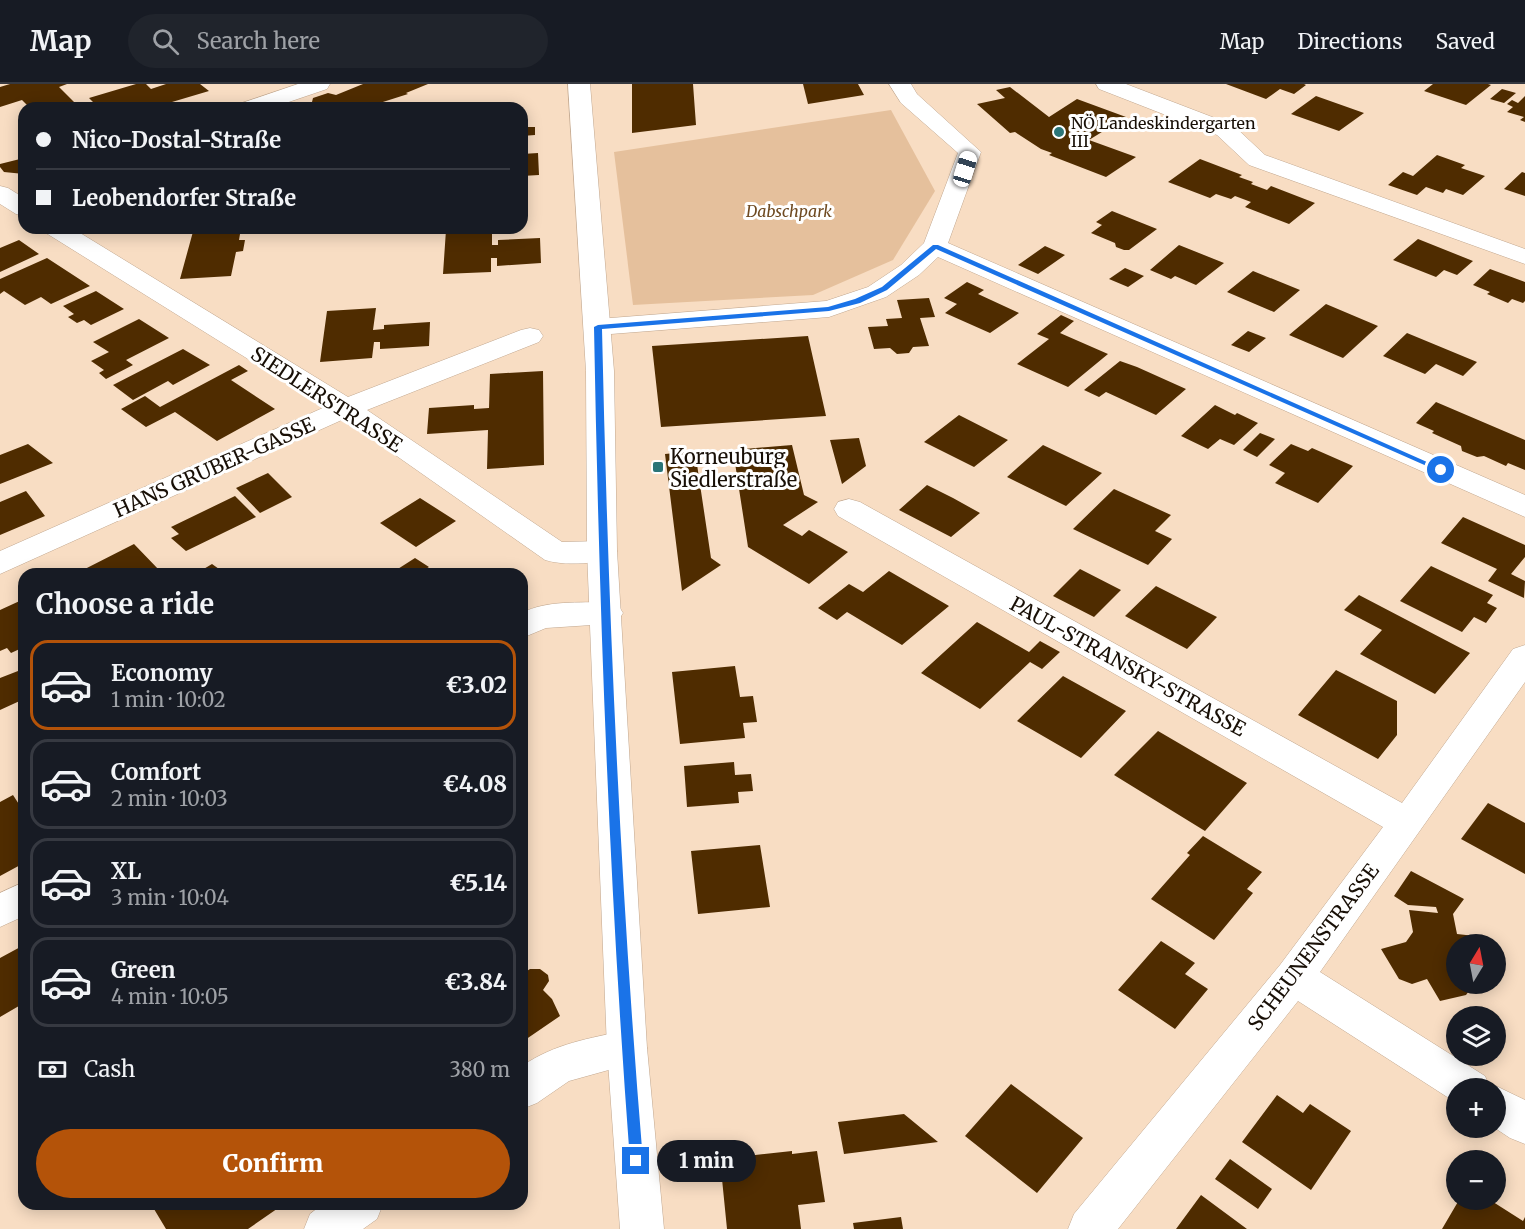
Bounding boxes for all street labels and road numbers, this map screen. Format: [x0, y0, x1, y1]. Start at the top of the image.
street label: SIEDLERSTRASSE [247, 341, 408, 457]
street label: HANS GRUBER-GASSE [110, 411, 319, 523]
street label: PAUL-STRANSKY-STRASSE [1006, 591, 1250, 741]
street label: SCHEUNENSTRASSE [1242, 858, 1384, 1035]

